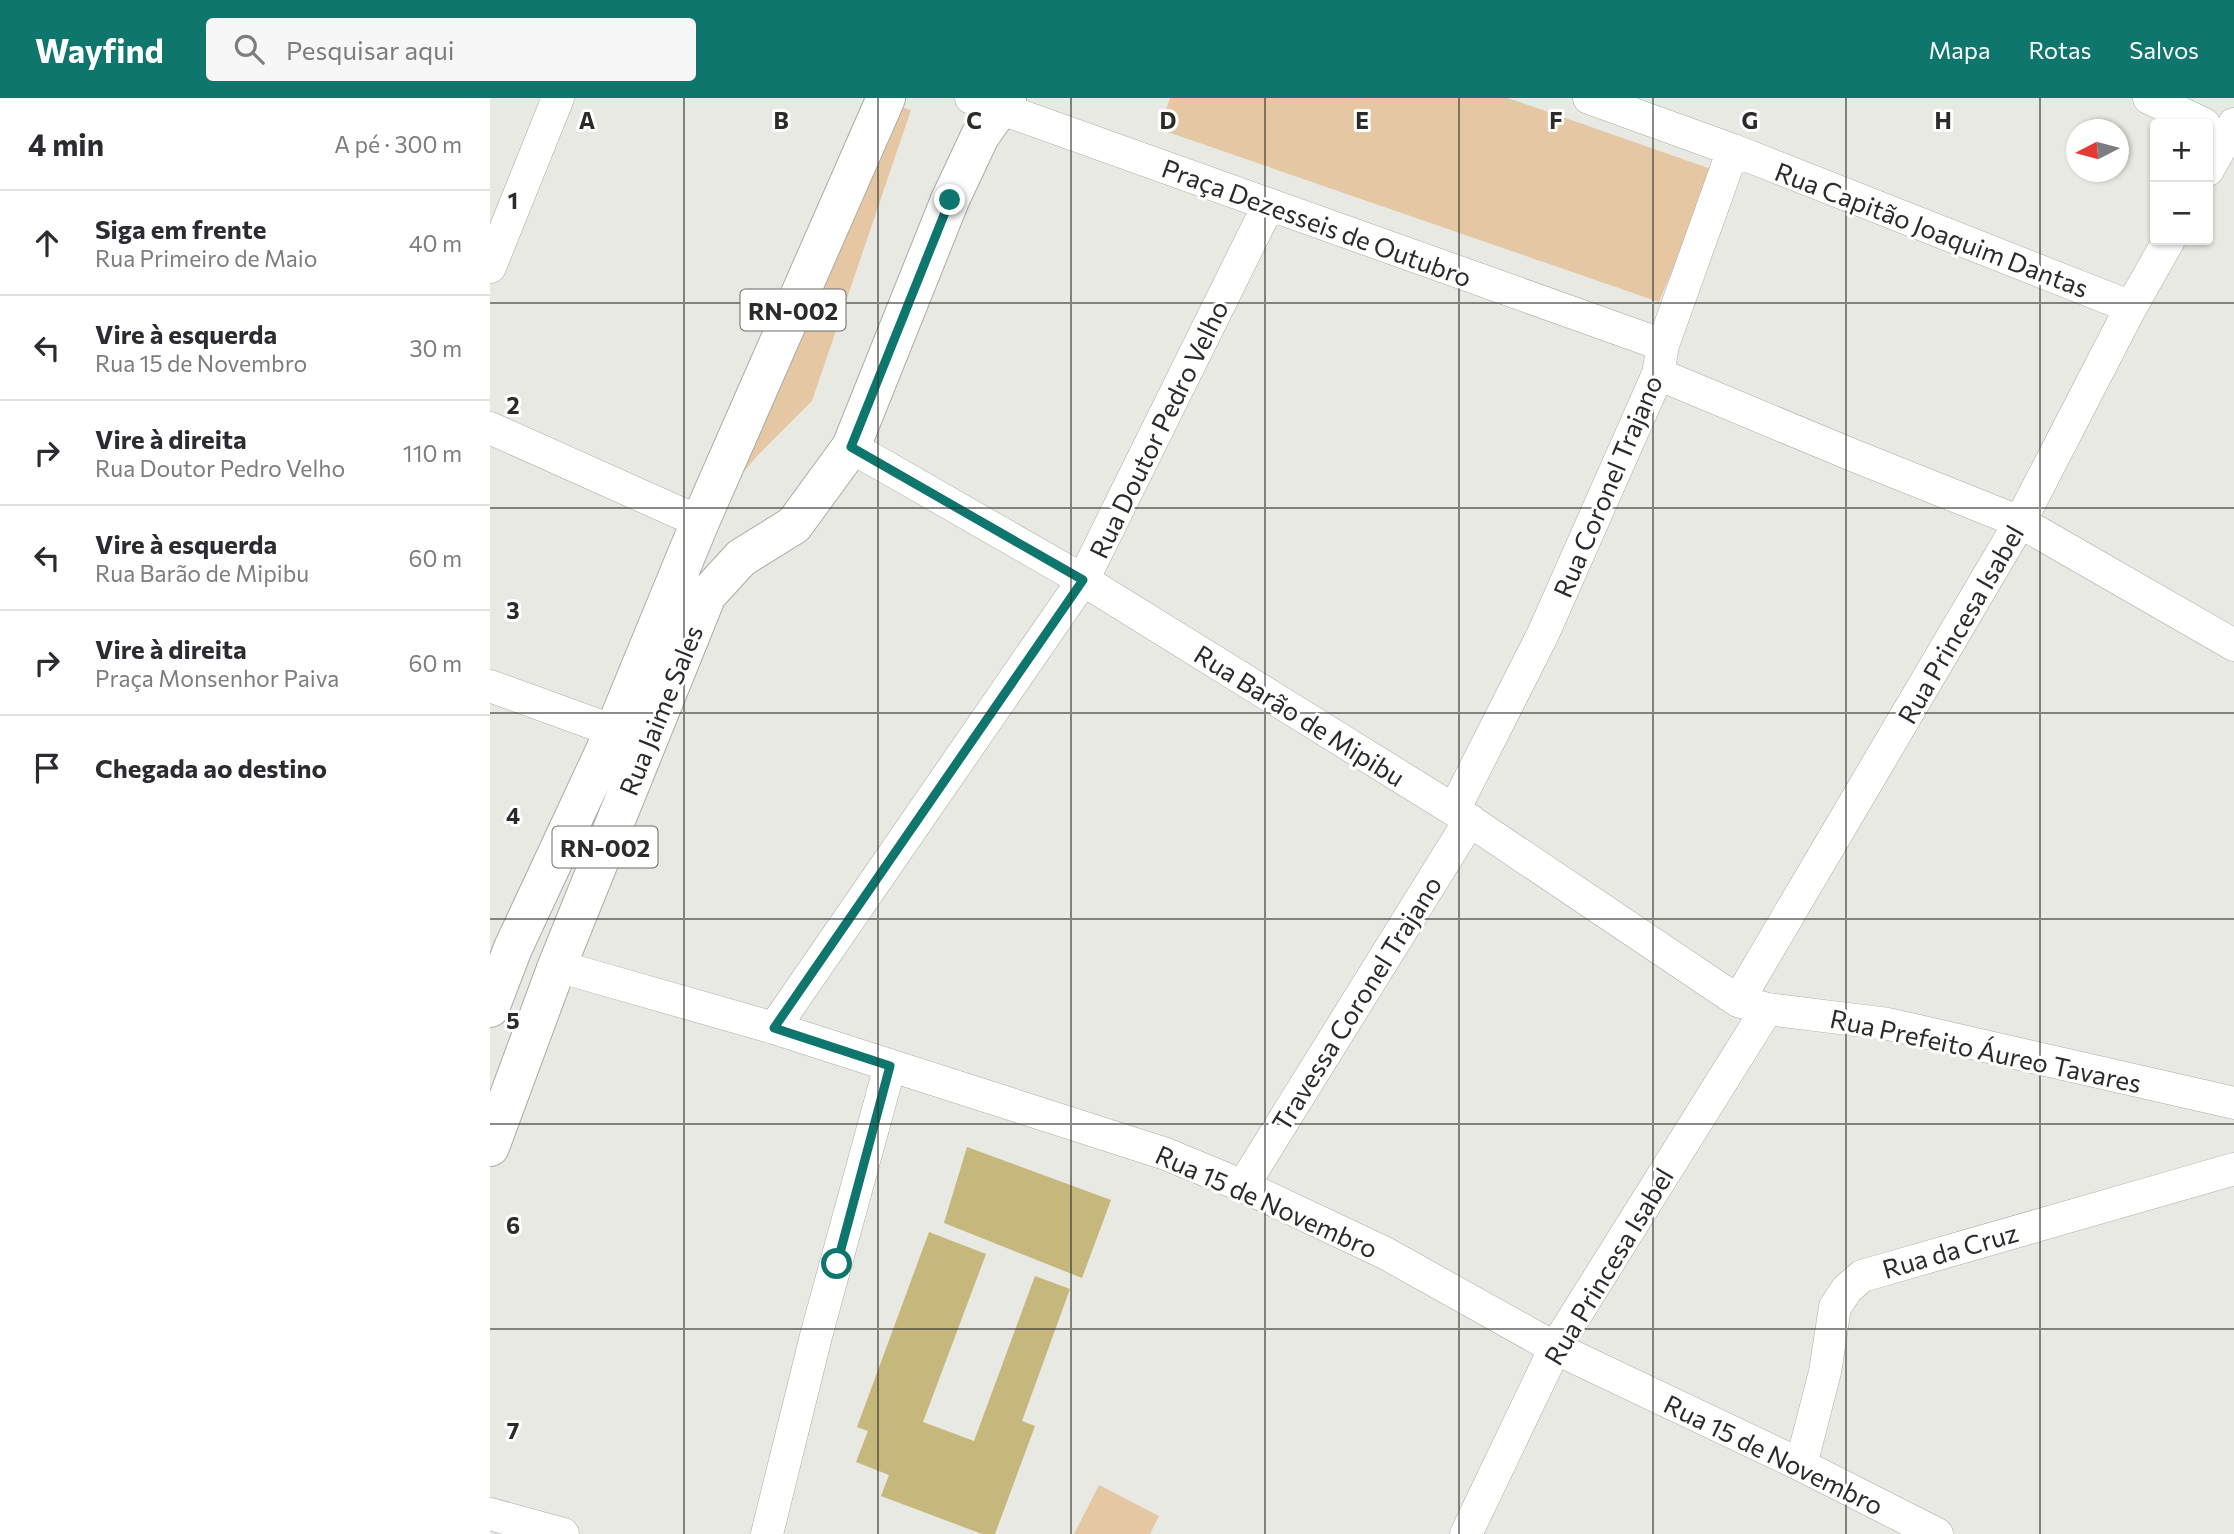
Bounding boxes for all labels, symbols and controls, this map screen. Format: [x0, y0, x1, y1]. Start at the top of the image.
search box [206, 18, 696, 81]
text: Wayfind [35, 29, 164, 70]
icon: search [230, 30, 268, 68]
text: Pesquisar aqui [286, 34, 454, 65]
text: Mapa [1929, 35, 1991, 64]
text: Rotas [2029, 35, 2091, 64]
text: Salvos [2129, 35, 2199, 64]
text: A [579, 106, 596, 134]
text: B [773, 106, 789, 134]
text: C [966, 106, 982, 134]
text: D [1160, 106, 1177, 134]
text: E [1355, 106, 1369, 134]
text: F [1549, 106, 1563, 134]
text: G [1742, 106, 1758, 134]
text: H [1934, 106, 1952, 134]
north arrow [2066, 119, 2129, 182]
map controls [2150, 119, 2213, 245]
button: + [2150, 119, 2213, 182]
text: 4 min [28, 125, 104, 162]
text: A pé · 300 m [334, 130, 462, 158]
street label: Praça Dezesseis de Outubro [1158, 151, 1476, 293]
street label: Rua Capitão Joaquim Dantas [1771, 155, 2093, 303]
button: − [2150, 182, 2213, 245]
route end [934, 184, 965, 215]
text: 1 [508, 186, 518, 214]
text: Siga em frente [95, 213, 266, 244]
icon: ahead [28, 224, 66, 262]
text: 40 m [409, 229, 462, 257]
text: Rua Primeiro de Maio [95, 244, 317, 272]
road number: RN-002 [740, 290, 846, 330]
street label: Rua Doutor Pedro Velho [1082, 295, 1234, 563]
text: Vire à esquerda [95, 318, 277, 349]
icon: left [28, 329, 66, 367]
text: 30 m [409, 334, 462, 362]
text: Rua 15 de Novembro [95, 349, 307, 377]
street label: Rua Coronel Trajano [1546, 370, 1668, 602]
text: 2 [506, 391, 520, 419]
text: Vire à direita [95, 423, 247, 454]
icon: right [28, 434, 66, 472]
text: 110 m [403, 439, 462, 467]
text: Rua Doutor Pedro Velho [95, 454, 345, 482]
street label: Rua Princesa Isabel [1891, 519, 2029, 729]
text: Vire à esquerda [95, 528, 277, 559]
icon: left [28, 539, 66, 577]
text: 60 m [409, 544, 462, 572]
text: Rua Barão de Mipibu [95, 559, 309, 587]
text: 3 [506, 596, 520, 624]
street label: Rua Jaime Sales [612, 620, 708, 800]
text: Vire à direita [95, 633, 247, 664]
street label: Rua Barão de Mipibu [1189, 638, 1411, 792]
icon: right [28, 644, 66, 682]
text: 60 m [409, 649, 462, 677]
text: Praça Monsenhor Paiva [95, 664, 339, 692]
icon: arrive [28, 749, 66, 787]
text: Chegada ao destino [95, 752, 327, 783]
text: 4 [506, 801, 520, 829]
road number: RN-002 [552, 826, 658, 868]
street label: Travessa Coronel Trajano [1265, 870, 1447, 1136]
street label: Rua Prefeito Áureo Tavares [1828, 1002, 2144, 1098]
text: 5 [506, 1006, 520, 1034]
street label: Rua 15 de Novembro [1151, 1138, 1383, 1264]
street label: Rua Princesa Isabel [1537, 1162, 1679, 1370]
text: 6 [506, 1211, 520, 1239]
street label: Rua da Cruz [1879, 1216, 2021, 1284]
route start [821, 1248, 852, 1279]
street label: Rua 15 de Novembro [1659, 1387, 1889, 1521]
text: 7 [507, 1416, 519, 1444]

